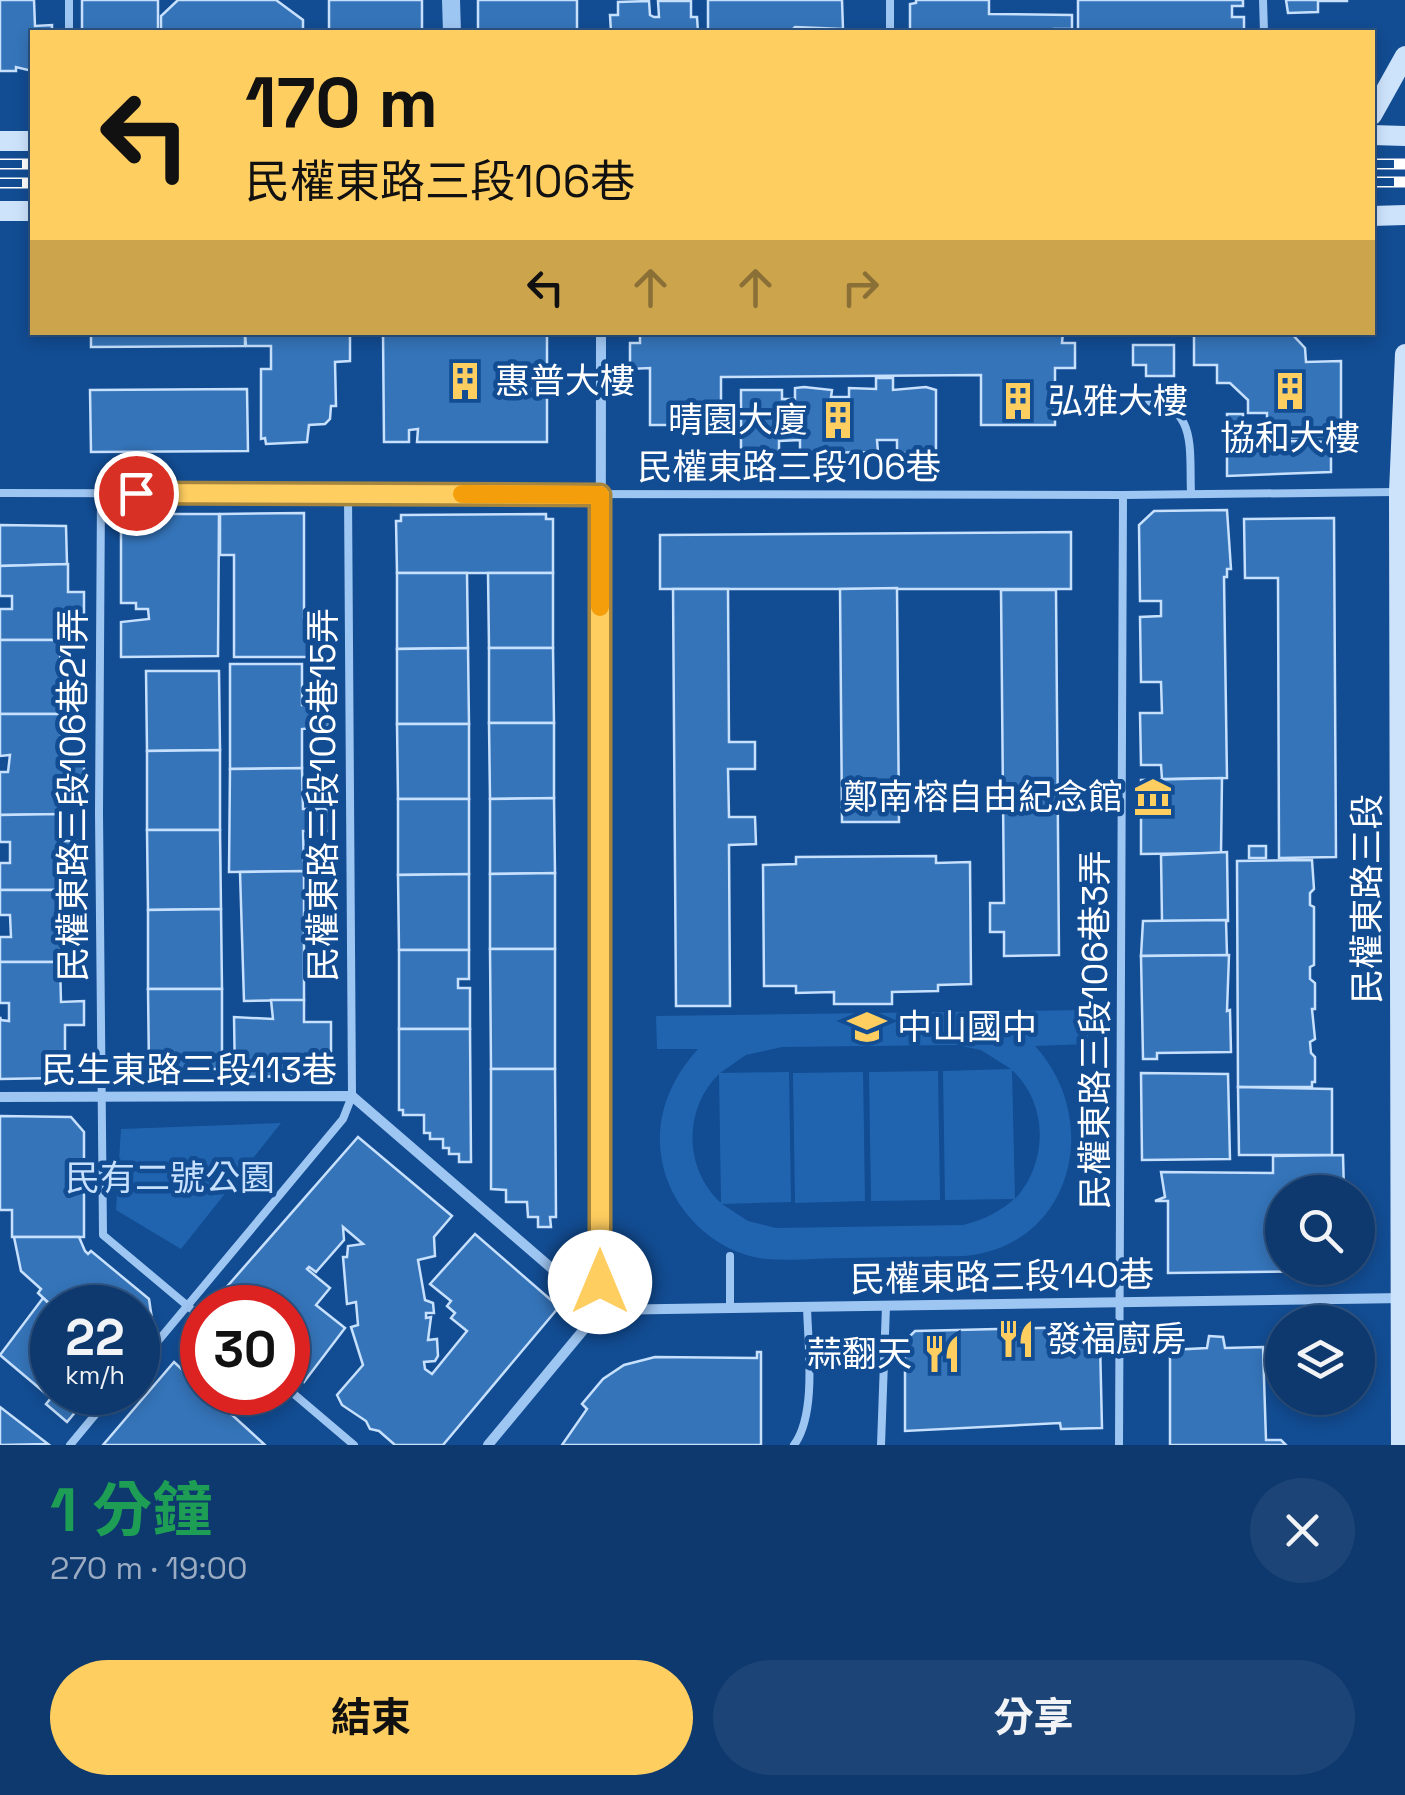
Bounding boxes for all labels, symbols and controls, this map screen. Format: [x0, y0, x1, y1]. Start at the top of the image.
text: 170 m [245, 58, 438, 147]
icon: left [80, 70, 210, 200]
text: 民權東路三段106巷 [245, 153, 635, 210]
icon: left [518, 260, 573, 315]
icon: ahead [623, 260, 678, 315]
icon: ahead [728, 260, 783, 315]
icon: right [833, 260, 888, 315]
place label: 惠普大樓 [495, 359, 635, 403]
building icon: 惠普大樓 [444, 360, 486, 402]
building icon: 協和大樓 [1269, 370, 1311, 412]
place label: 弘雅大樓 [1048, 379, 1188, 423]
building icon: 弘雅大樓 [997, 380, 1039, 422]
place label: 晴園大廈 [668, 398, 808, 442]
building icon: 晴園大廈 [817, 399, 859, 441]
place label: 協和大樓 [1220, 416, 1360, 460]
street label: 民權東路三段106巷 [637, 445, 941, 489]
pin [94, 451, 179, 536]
icon: arrive [109, 466, 164, 521]
street label: 民權東路三段106巷21弄 [51, 608, 95, 982]
street label: 民權東路三段106巷15弄 [301, 608, 345, 982]
place label: 鄭南榕自由紀念館 [843, 775, 1123, 819]
museum icon: 鄭南榕自由紀念館 [1132, 776, 1174, 818]
street label: 民權東路三段 [1345, 794, 1389, 1004]
street label: 民權東路三段106巷3弄 [1073, 850, 1117, 1210]
place label: 中山國中 [897, 1005, 1037, 1049]
school or university icon: 中山國中 [846, 1006, 888, 1048]
street label: 民生東路三段113巷 [41, 1048, 337, 1092]
park label: 民有二號公園 [65, 1156, 275, 1200]
map controls [1265, 1175, 1375, 1415]
button: search [1265, 1175, 1375, 1285]
position arrow [548, 1230, 652, 1334]
street label: 民權東路三段140巷 [850, 1252, 1154, 1302]
speed limit sign: 30 [180, 1285, 310, 1415]
button: layers [1265, 1305, 1375, 1415]
text: 22 [65, 1306, 125, 1370]
place label: 發福廚房 [1046, 1317, 1186, 1361]
restaurant icon: 發福廚房 [995, 1318, 1037, 1360]
place label: 蒜翻天 [807, 1332, 912, 1376]
restaurant icon: 蒜翻天 [921, 1333, 963, 1375]
text: km/h [65, 1359, 125, 1391]
text: 1 分鐘 [50, 1472, 212, 1549]
button: close [1250, 1478, 1355, 1583]
text: 270 m · 19:00 [50, 1548, 248, 1588]
button: 結束 [50, 1660, 693, 1775]
button: 分享 [713, 1660, 1355, 1775]

